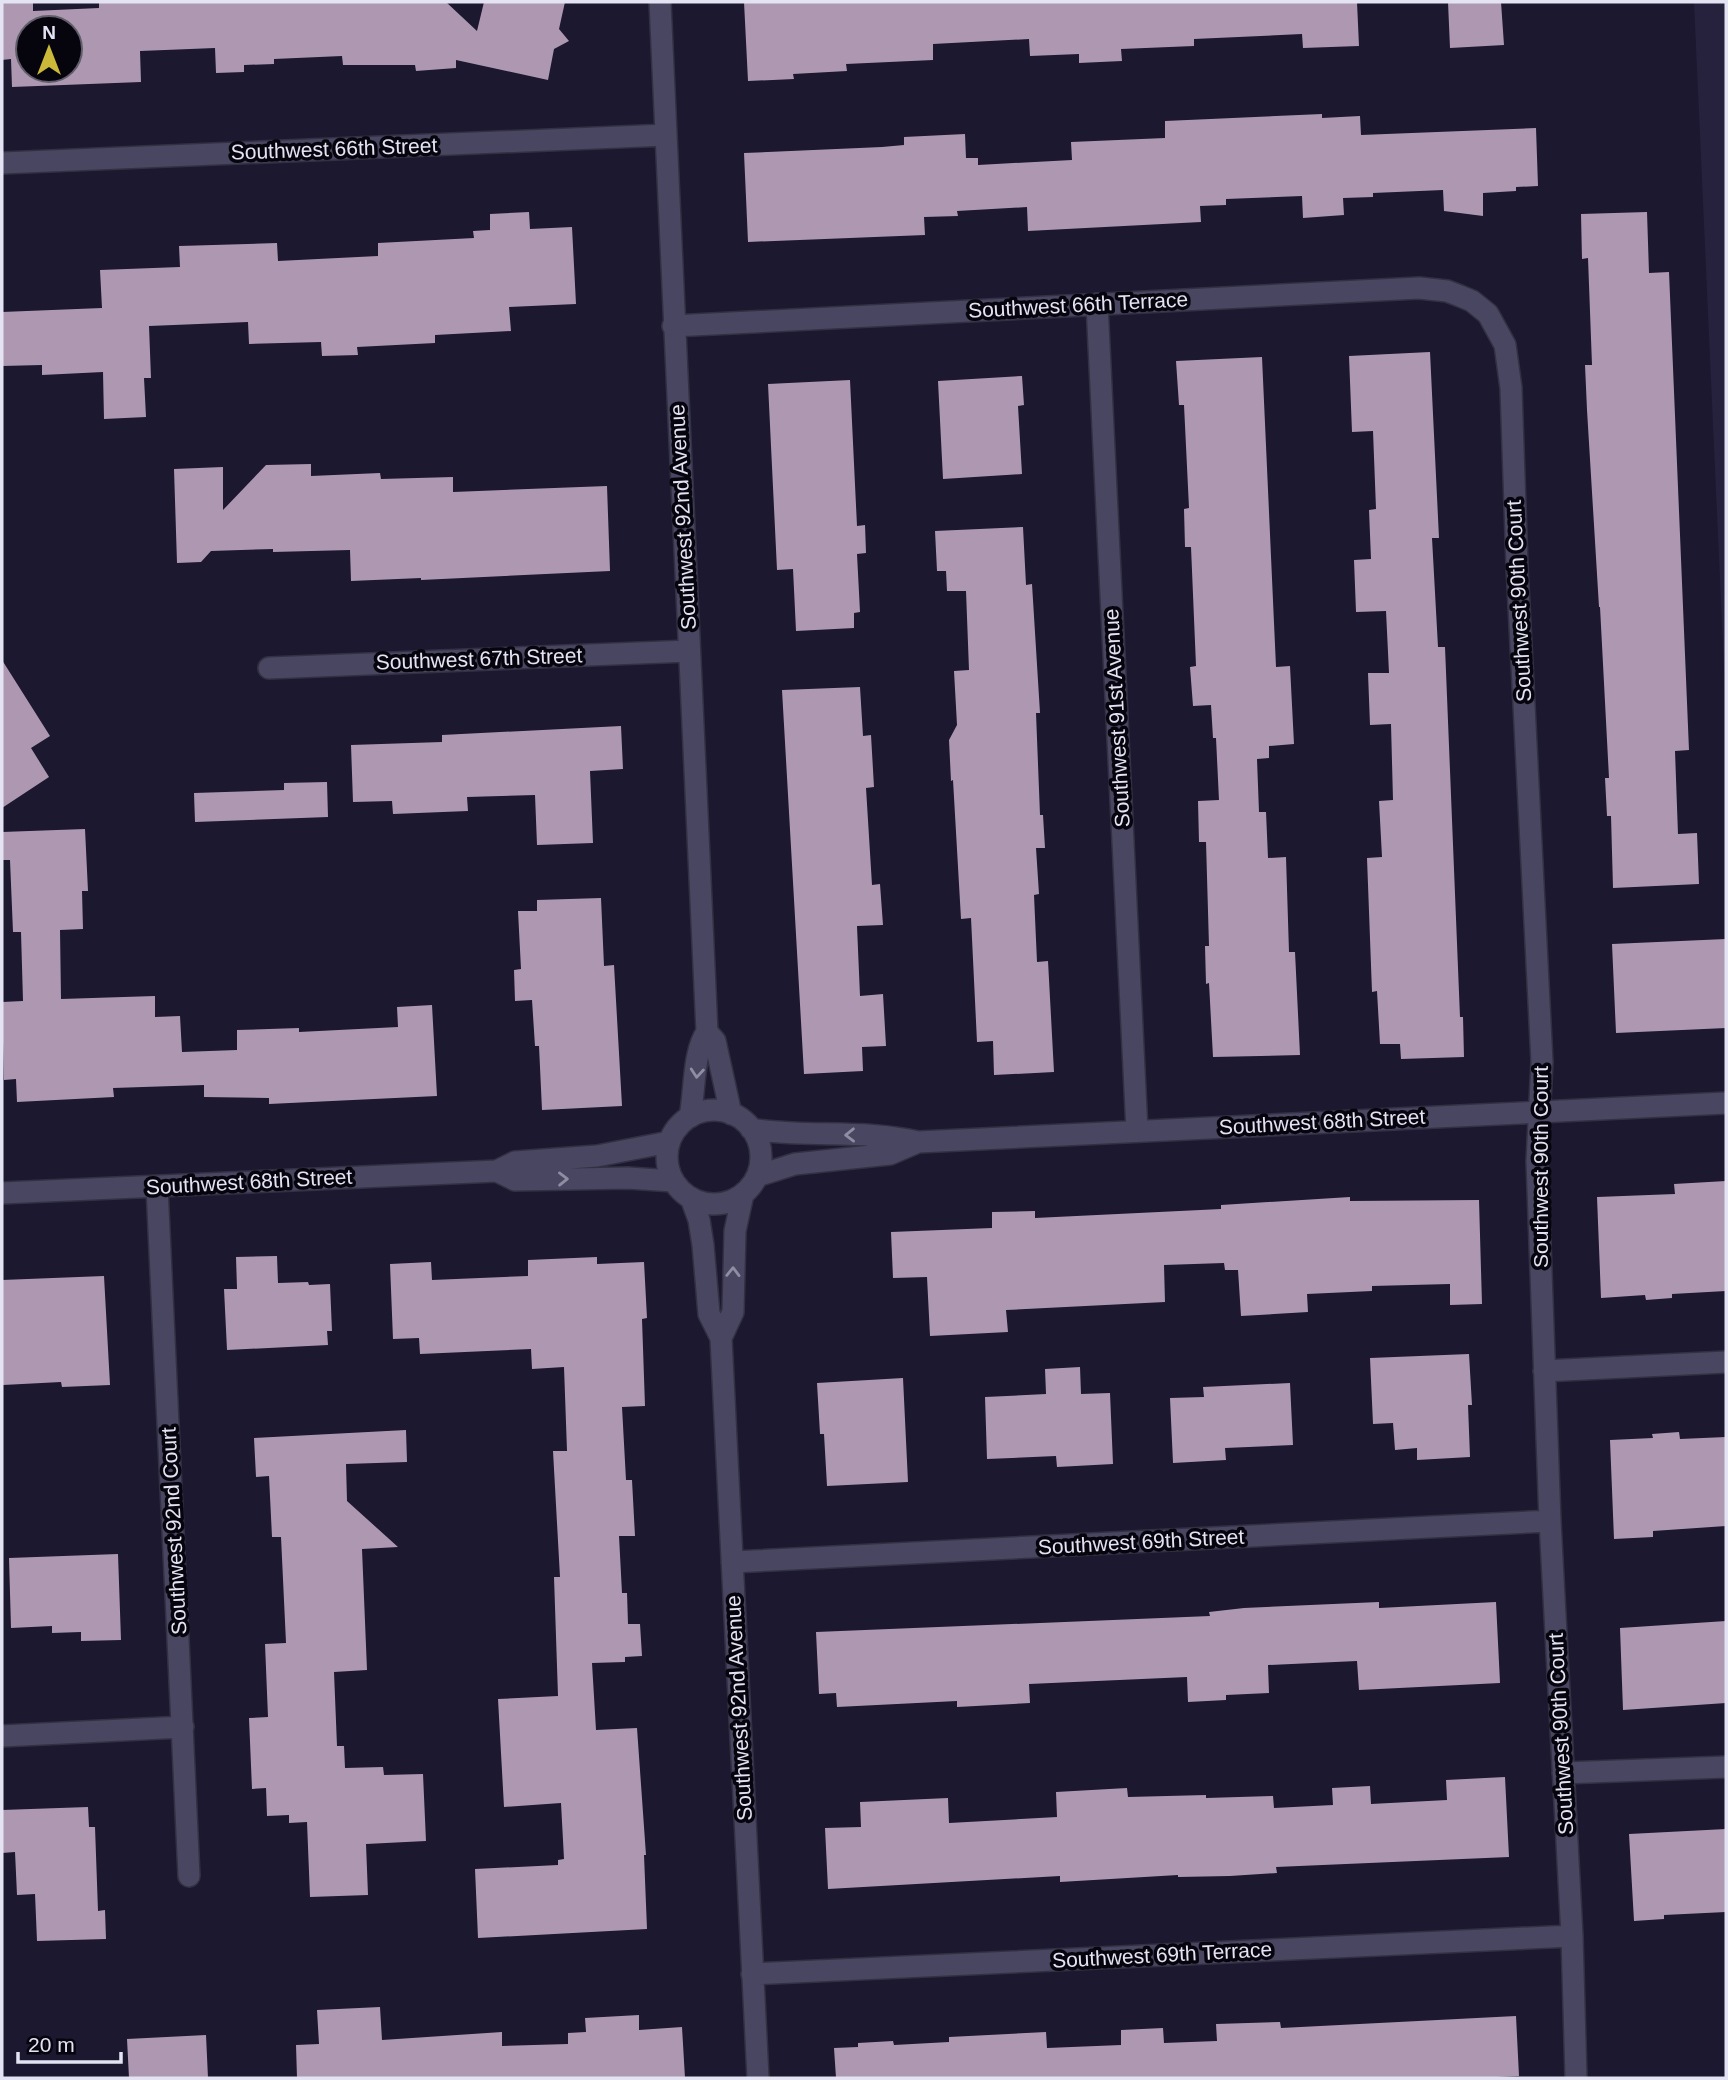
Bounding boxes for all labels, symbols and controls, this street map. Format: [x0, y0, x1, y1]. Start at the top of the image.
north arrow [14, 14, 84, 84]
text: N [42, 22, 56, 43]
street label: Southwest 66th Street [230, 133, 438, 164]
street label: Southwest 66th Terrace [967, 287, 1189, 322]
street label: Southwest 92nd Avenue [665, 404, 700, 631]
street label: Southwest 90th Court [1502, 499, 1535, 702]
street label: Southwest 91st Avenue [1099, 608, 1134, 828]
street label: Southwest 67th Street [375, 643, 583, 674]
street label: Southwest 90th Court [1529, 1066, 1552, 1268]
one-way arrow [689, 1067, 704, 1079]
street label: Southwest 68th Street [1218, 1105, 1426, 1138]
one-way arrow [844, 1127, 855, 1143]
street label: Southwest 68th Street [145, 1165, 353, 1198]
one-way arrow [558, 1171, 568, 1187]
one-way arrow [726, 1267, 741, 1278]
street label: Southwest 92nd Court [157, 1427, 190, 1635]
street label: Southwest 69th Street [1037, 1525, 1245, 1558]
street label: Southwest 92nd Avenue [721, 1595, 756, 1822]
street label: Southwest 90th Court [1544, 1632, 1577, 1835]
street label: Southwest 69th Terrace [1051, 1937, 1273, 1972]
scale bar [18, 2021, 121, 2064]
text: 20 m [28, 2033, 75, 2056]

